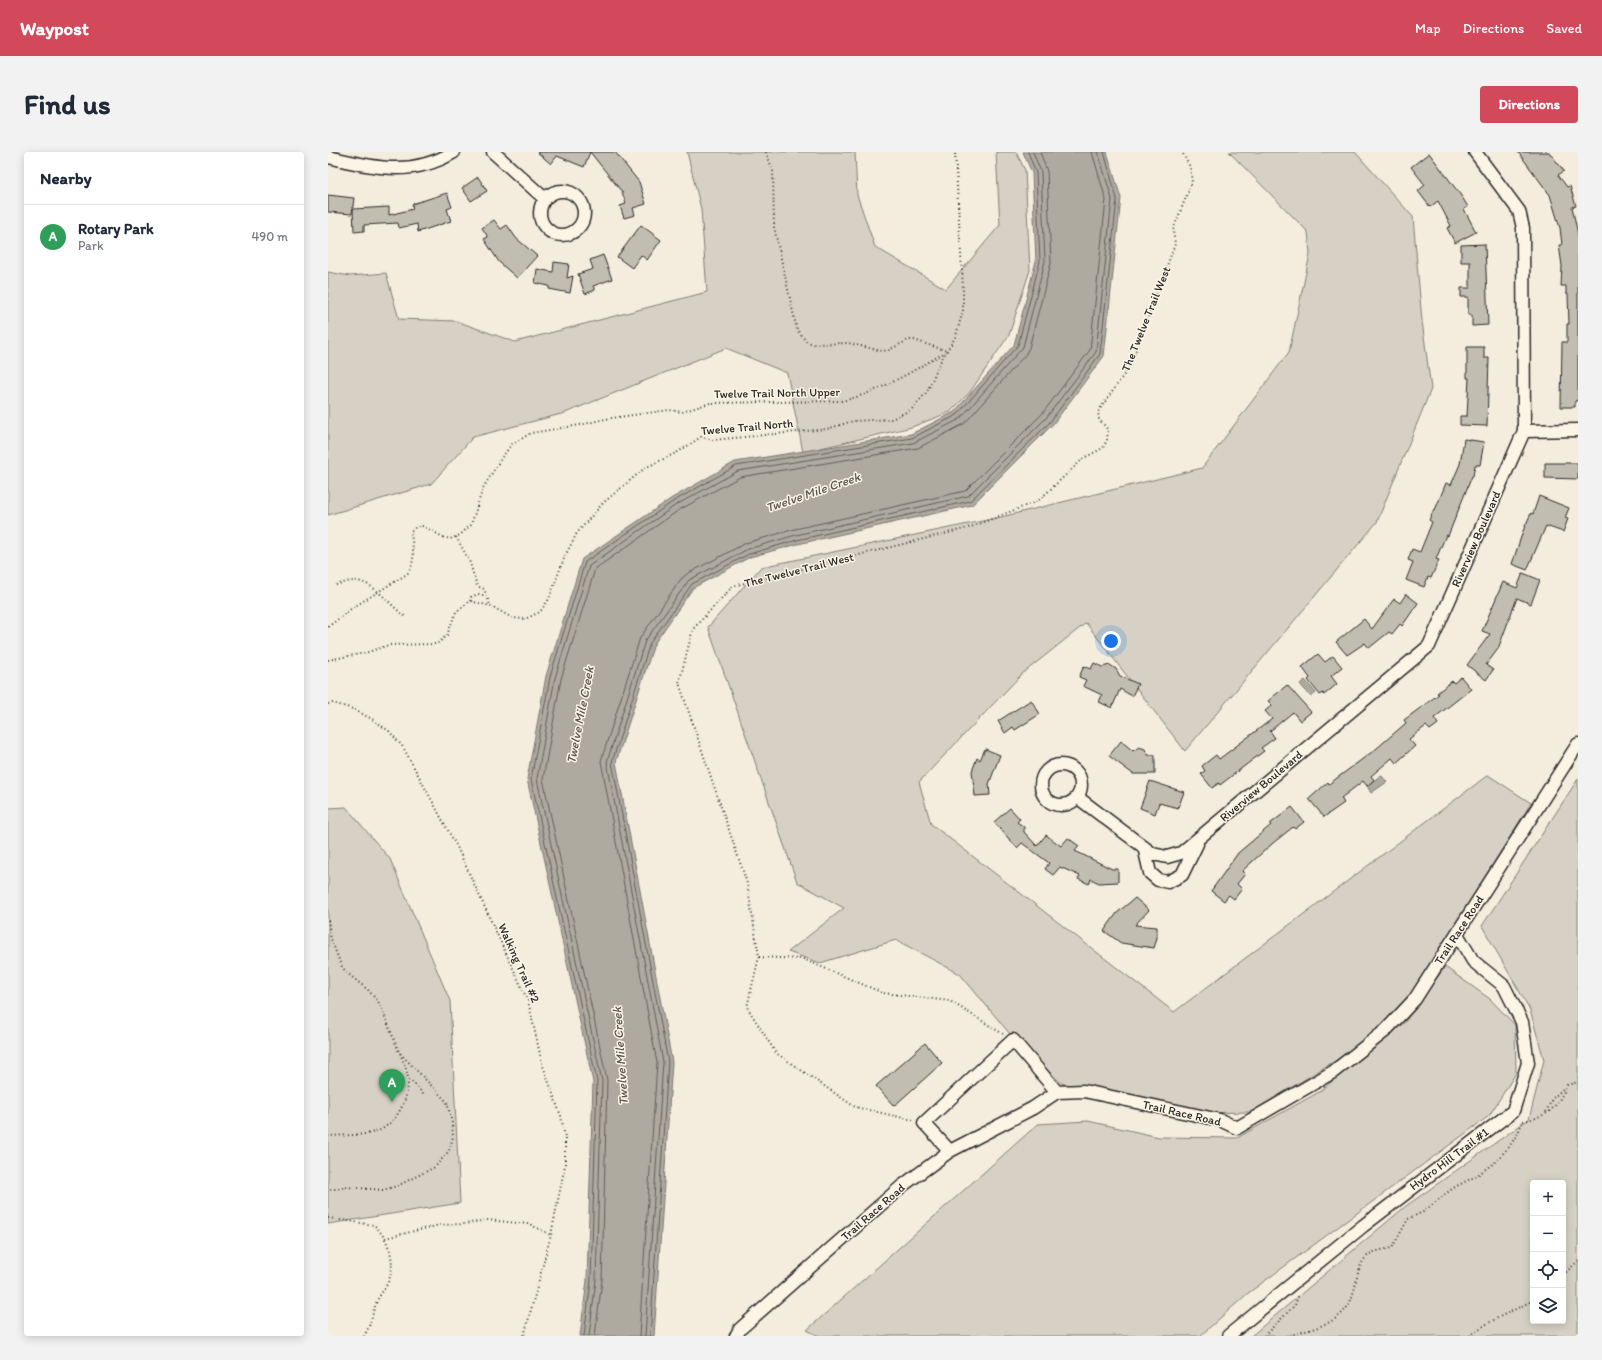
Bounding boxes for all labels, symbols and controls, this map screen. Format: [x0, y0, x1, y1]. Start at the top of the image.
text: Waypost [20, 17, 89, 40]
text: Map [1415, 20, 1441, 37]
text: Directions [1463, 20, 1524, 37]
text: Saved [1546, 20, 1582, 37]
button: Directions [1480, 86, 1578, 123]
text: Find us [24, 87, 111, 121]
text: Nearby [40, 168, 92, 188]
text: Rotary Park [78, 220, 154, 238]
text: A [49, 229, 57, 244]
text: 490 m [252, 229, 288, 244]
text: Park [78, 238, 104, 253]
street label: The Twelve Trail West [1118, 264, 1174, 374]
street label: Twelve Trail North Upper [714, 385, 841, 401]
street label: Twelve Trail North [700, 416, 794, 438]
water label: Twelve Mile Creek [764, 468, 863, 515]
street label: Riverview Boulevard [1449, 488, 1504, 589]
street label: The Twelve Trail West [743, 550, 856, 590]
your location [1101, 631, 1121, 651]
water label: Twelve Mile Creek [563, 664, 597, 765]
street label: Riverview Boulevard [1217, 747, 1306, 825]
street label: Trail Race Road [1431, 892, 1487, 967]
street label: Walking Trail #2 [495, 921, 543, 1005]
water label: Twelve Mile Creek [609, 1005, 631, 1106]
pin: A [379, 1069, 405, 1102]
street label: Trail Race Road [1141, 1097, 1223, 1129]
street label: Hydro Hill Trail #1 [1407, 1125, 1492, 1193]
street label: Trail Race Road [838, 1180, 908, 1244]
map controls [1530, 1180, 1566, 1324]
button: + [1530, 1180, 1566, 1216]
button: − [1530, 1216, 1566, 1252]
button: locate [1530, 1252, 1566, 1288]
button: layers [1530, 1288, 1566, 1324]

